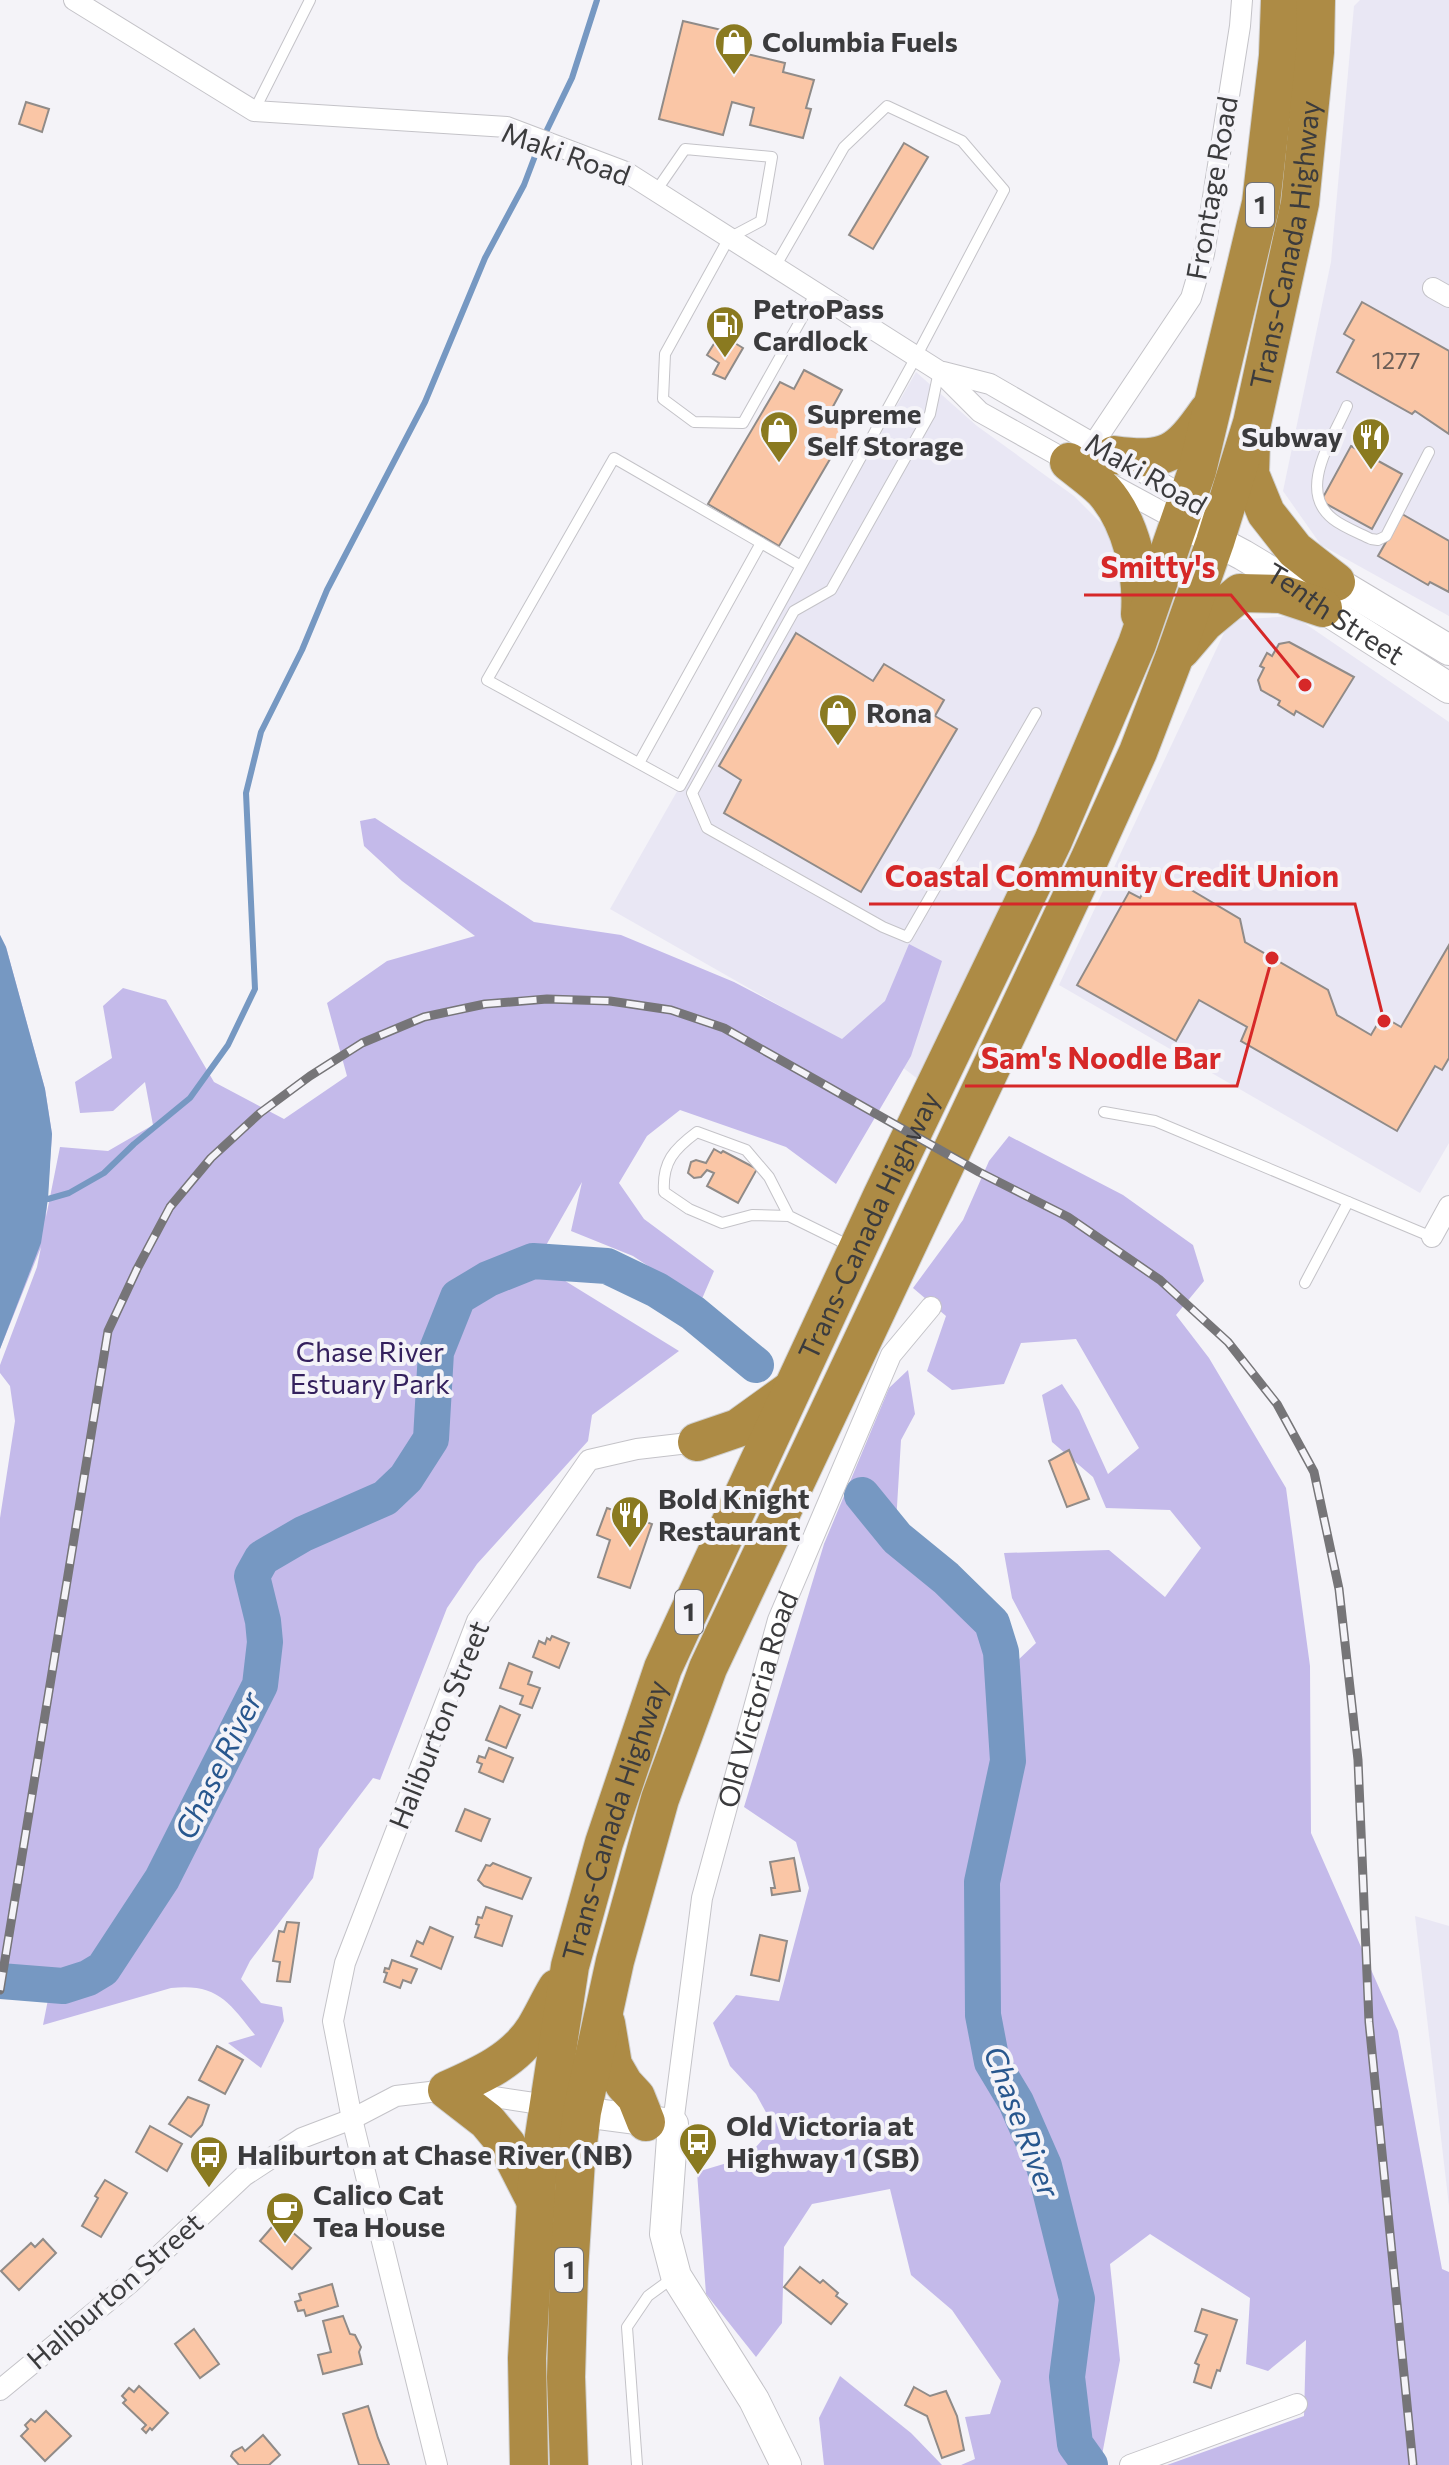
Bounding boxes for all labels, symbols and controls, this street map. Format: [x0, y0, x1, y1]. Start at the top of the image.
shop icon: Columbia Fuels [713, 21, 755, 76]
place label: Columbia Fuels [762, 24, 958, 58]
street label: Frontage Road [1178, 93, 1244, 282]
street label: Trans-Canada Highway [1242, 99, 1326, 392]
street label: Maki Road [497, 114, 635, 192]
road number: 1 [1246, 183, 1274, 227]
place label: PetroPass Cardlock [753, 291, 884, 357]
fuel station icon: PetroPass Cardlock [704, 304, 746, 359]
house number: 1277 [1372, 345, 1420, 374]
place label: Supreme Self Storage [807, 396, 964, 462]
shop icon: Supreme Self Storage [758, 409, 800, 464]
restaurant icon: Subway [1350, 416, 1392, 471]
place label: Subway [1241, 419, 1343, 453]
street label: Maki Road [1080, 425, 1213, 521]
callout: Smitty's [1084, 541, 1231, 595]
text: Smitty's [1100, 547, 1216, 584]
street label: Tenth Street [1261, 555, 1411, 671]
shop icon: Rona [817, 692, 859, 747]
place label: Rona [866, 695, 932, 729]
callout: Coastal Community Credit Union [869, 850, 1355, 904]
text: Coastal Community Credit Union [885, 856, 1339, 893]
callout: Sam's Noodle Bar [965, 1032, 1237, 1086]
text: Sam's Noodle Bar [981, 1038, 1221, 1075]
street label: Trans-Canada Highway [790, 1086, 946, 1365]
park label: Chase River Estuary Park [290, 1334, 450, 1400]
place label: Bold Knight Restaurant [658, 1481, 810, 1547]
restaurant icon: Bold Knight Restaurant [609, 1494, 651, 1549]
street label: Old Victoria Road [710, 1586, 804, 1811]
road number: 1 [675, 1590, 703, 1634]
street label: Haliburton Street [381, 1615, 495, 1834]
street label: Trans-Canada Highway [554, 1675, 674, 1965]
water label: Chase River [165, 1684, 269, 1845]
water label: Chase River [978, 2040, 1070, 2203]
place label: Old Victoria at Highway 1 (SB) [726, 2108, 920, 2174]
bus stop icon: Old Victoria at Highway 1 (SB) [677, 2121, 719, 2176]
bus stop icon: Haliburton at Chase River (NB) [188, 2134, 230, 2189]
place label: Haliburton at Chase River (NB) [237, 2137, 633, 2171]
place label: Calico Cat Tea House [313, 2177, 445, 2243]
cafe icon: Calico Cat Tea House [264, 2190, 306, 2245]
street label: Haliburton Street [19, 2205, 209, 2376]
road number: 1 [555, 2248, 583, 2292]

